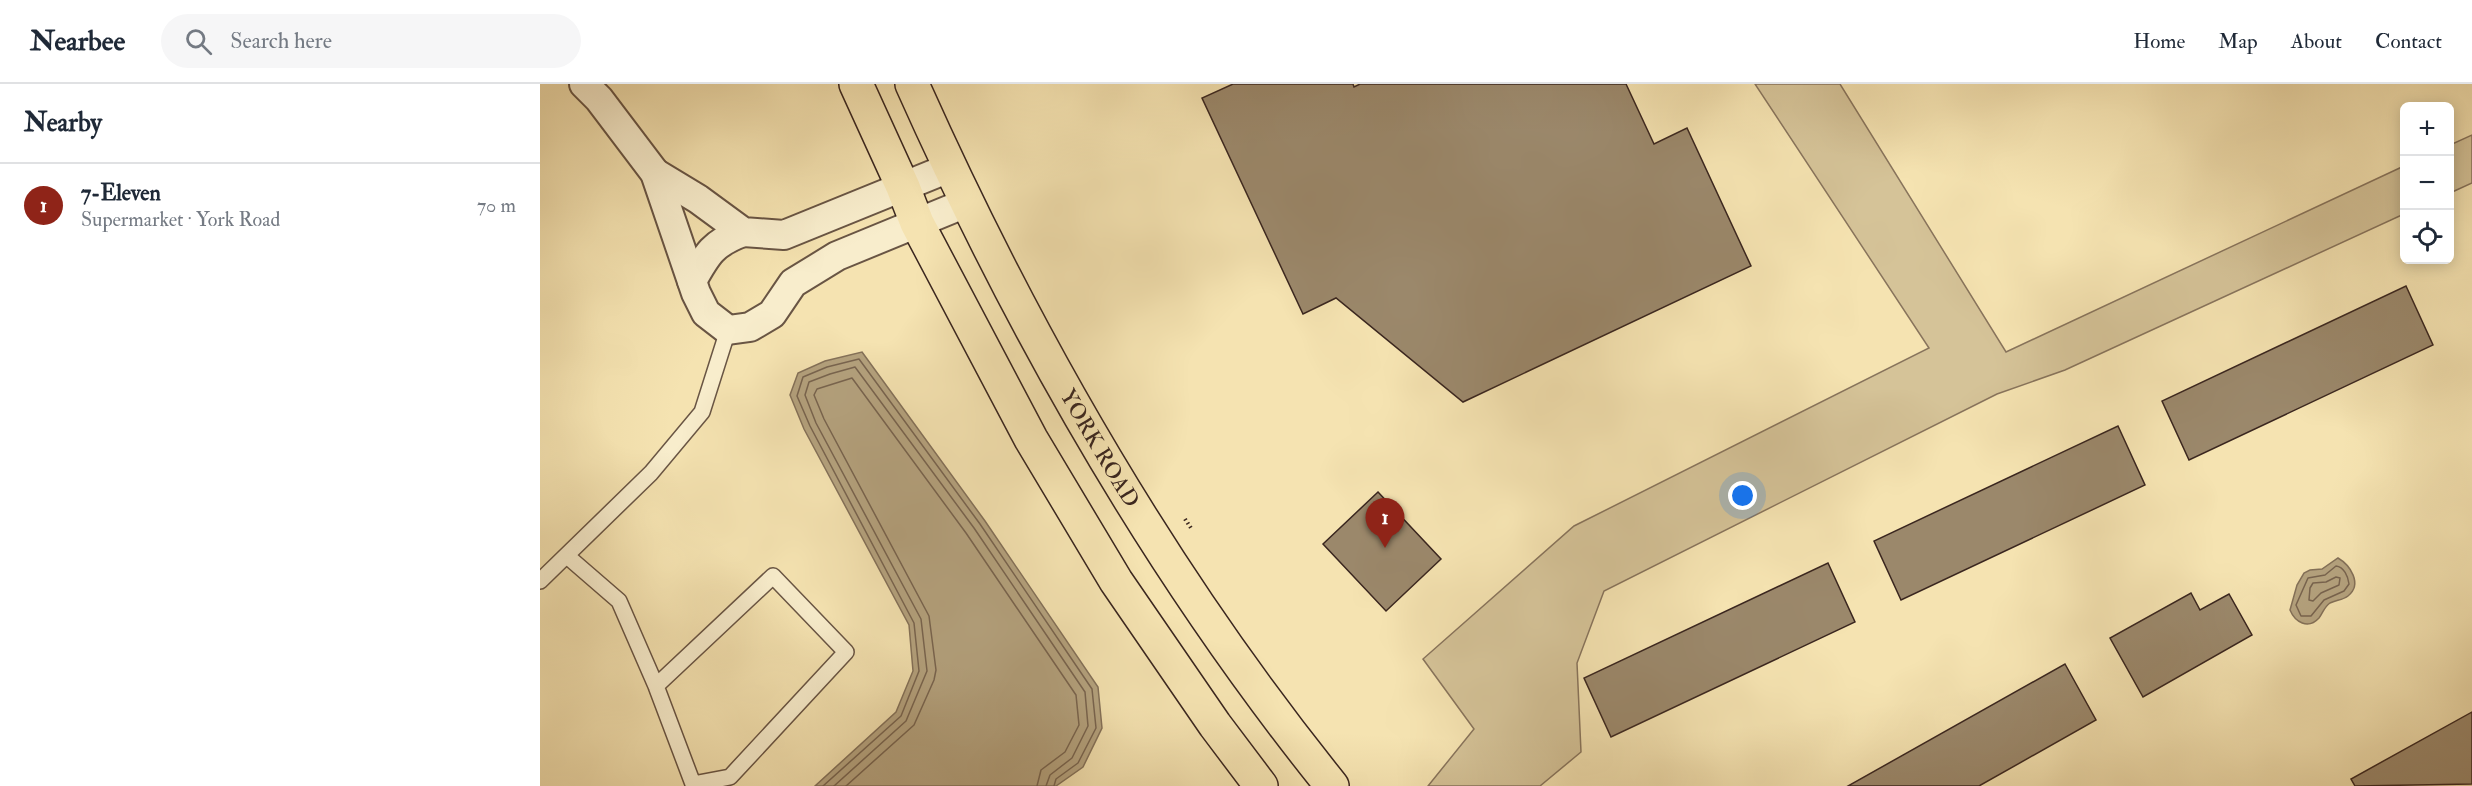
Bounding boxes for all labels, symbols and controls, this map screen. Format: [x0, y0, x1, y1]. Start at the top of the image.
search box [161, 14, 581, 68]
text: Nearbee [30, 24, 125, 59]
icon: search [182, 25, 215, 58]
text: Search here [230, 27, 332, 55]
text: Home [2133, 28, 2185, 55]
text: Map [2218, 28, 2258, 55]
text: About [2291, 28, 2342, 55]
text: Contact [2375, 28, 2442, 55]
map controls [2400, 102, 2454, 264]
button: + [2400, 102, 2454, 156]
text: Nearby [24, 107, 102, 139]
button: − [2400, 156, 2454, 210]
text: 7-Eleven [81, 179, 161, 207]
text: 1 [40, 193, 47, 218]
text: 70 m [477, 193, 516, 218]
text: Supermarket · York Road [81, 207, 280, 232]
button: locate [2400, 210, 2454, 264]
street label: YORK ROAD [1054, 384, 1145, 513]
your location [1728, 481, 1757, 510]
pin: 1 [1366, 498, 1404, 548]

